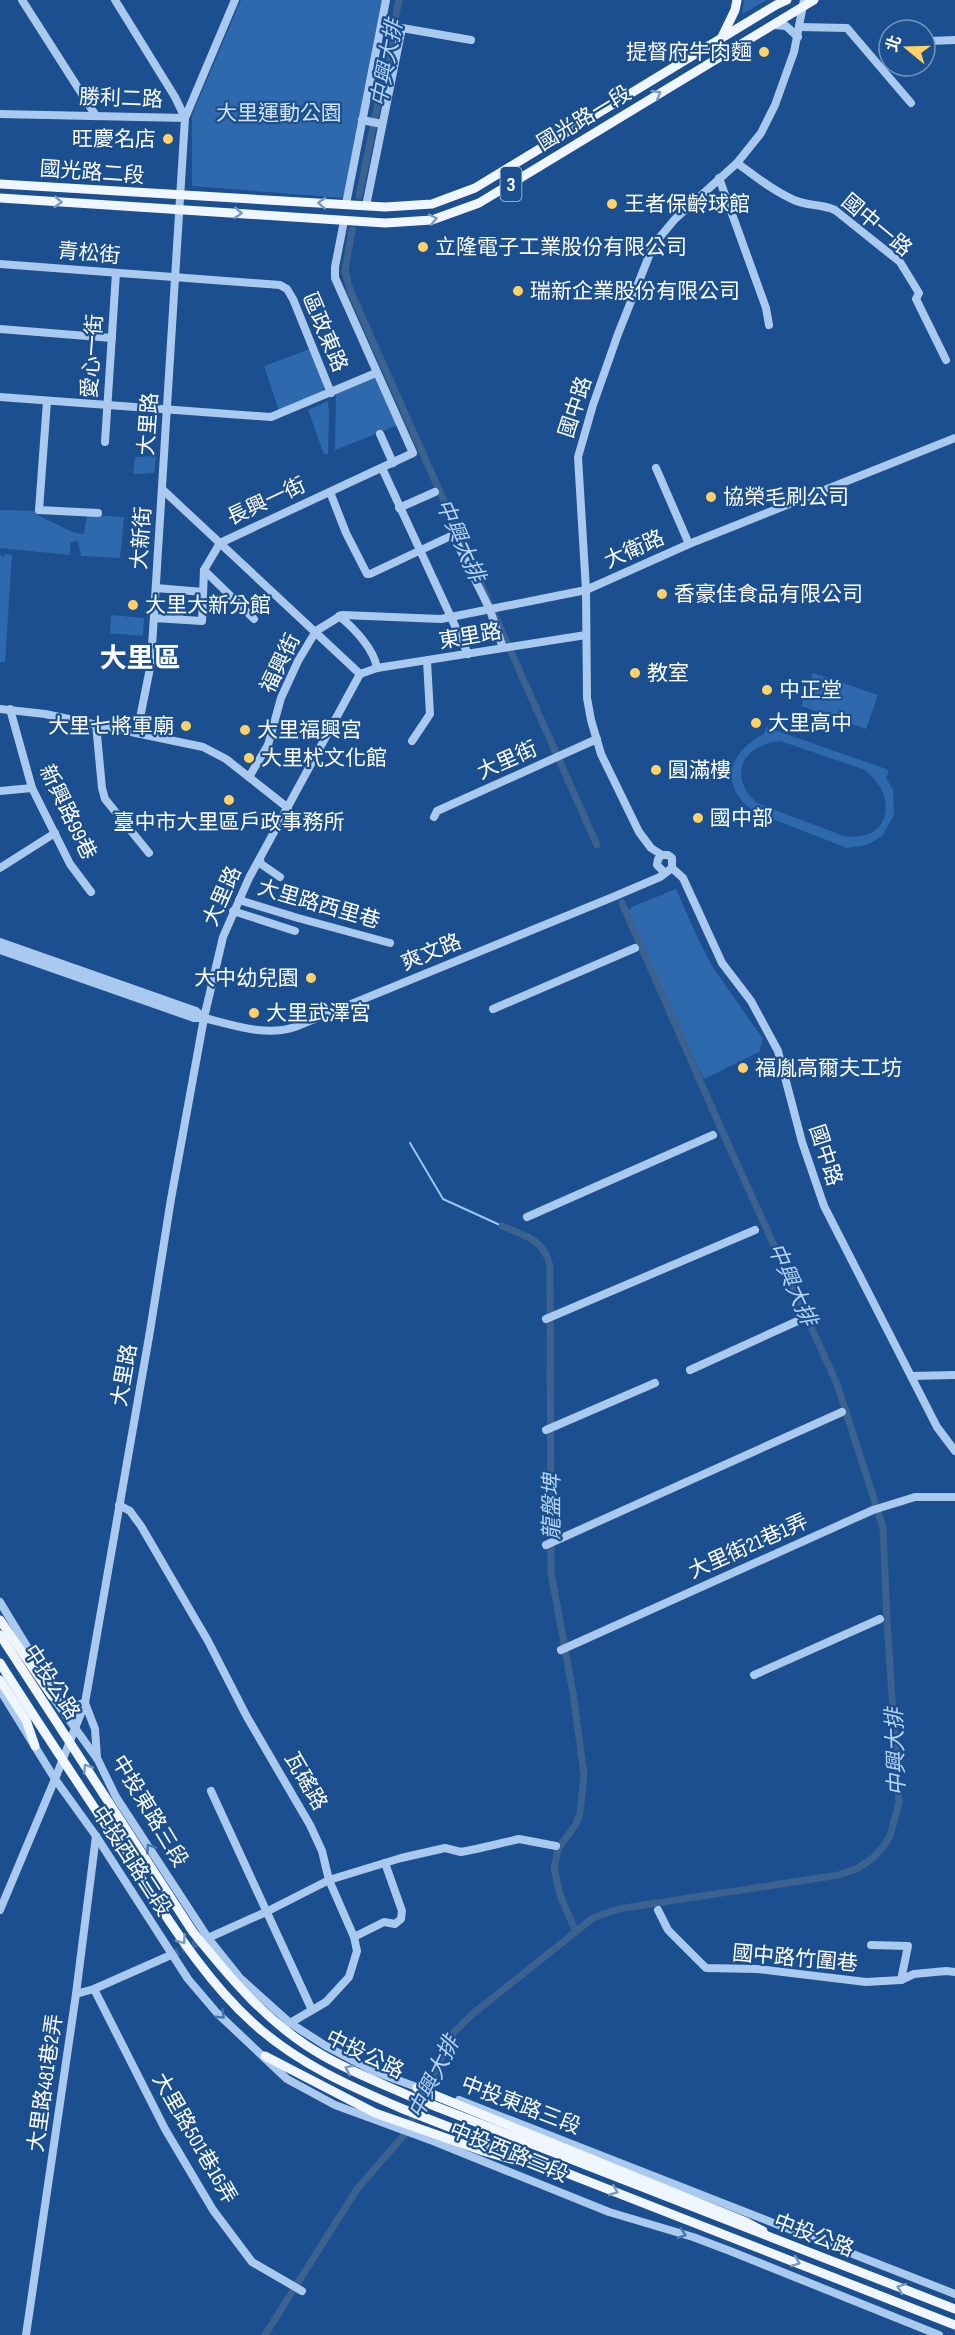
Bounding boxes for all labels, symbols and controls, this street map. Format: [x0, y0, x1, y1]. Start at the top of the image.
water label: 中興大排 [366, 15, 410, 109]
north arrow [877, 18, 937, 78]
text: 北 [883, 33, 906, 54]
place label: 提督府牛肉麵 [626, 40, 752, 65]
marker: 提督府牛肉麵 [757, 45, 771, 59]
street label: 國光路一段 [533, 81, 636, 156]
street label: 勝利二路 [79, 85, 163, 112]
one-way arrow [651, 90, 661, 102]
park label: 大里運動公園 [216, 101, 342, 126]
place label: 旺慶名店 [72, 127, 156, 152]
marker: 旺慶名店 [161, 132, 175, 146]
street label: 國光路二段 [39, 156, 145, 189]
road number: 3 [500, 167, 522, 201]
street label: 國中一路 [836, 189, 917, 262]
place label: 王者保齡球館 [624, 192, 750, 217]
one-way arrow [54, 195, 63, 208]
one-way arrow [317, 197, 326, 210]
marker: 王者保齡球館 [605, 197, 619, 211]
one-way arrow [234, 207, 243, 220]
one-way arrow [427, 213, 437, 226]
place label: 立隆電子工業股份有限公司 [435, 235, 687, 260]
street label: 青松街 [56, 238, 121, 269]
marker: 立隆電子工業股份有限公司 [416, 240, 430, 254]
place label: 瑞新企業股份有限公司 [530, 279, 740, 304]
marker: 瑞新企業股份有限公司 [511, 284, 525, 298]
street label: 區政東路 [297, 289, 352, 376]
street label: 愛心一街 [77, 313, 108, 399]
street label: 國中路 [554, 373, 597, 441]
street label: 大里路 [134, 392, 163, 456]
street label: 長興一街 [223, 472, 310, 531]
place label: 協榮毛刷公司 [723, 485, 849, 510]
marker: 協榮毛刷公司 [704, 490, 718, 504]
water label: 中興大排 [429, 495, 491, 589]
street label: 大新街 [127, 506, 156, 570]
street label: 大衛路 [600, 525, 668, 574]
place label: 香豪佳食品有限公司 [674, 582, 863, 607]
marker: 香豪佳食品有限公司 [655, 587, 669, 601]
place label: 大里大新分館 [145, 593, 271, 618]
marker: 大里大新分館 [126, 598, 140, 612]
street label: 東里路 [437, 619, 503, 654]
street label: 福興街 [255, 629, 305, 697]
district label: 大里區 [100, 643, 181, 675]
place label: 教室 [647, 661, 689, 686]
marker: 教室 [628, 666, 642, 680]
place label: 中正堂 [779, 678, 842, 703]
marker: 中正堂 [760, 683, 774, 697]
place label: 大里高中 [768, 711, 852, 736]
place label: 大里七將軍廟 [48, 714, 174, 739]
marker: 大里高中 [749, 716, 763, 730]
place label: 大里福興宮 [257, 718, 362, 743]
marker: 大里七將軍廟 [179, 719, 193, 733]
marker: 大里福興宮 [238, 723, 252, 737]
street label: 大里街 [473, 736, 541, 785]
place label: 大里杙文化館 [261, 746, 387, 771]
marker: 大里杙文化館 [242, 751, 256, 765]
place label: 圓滿樓 [668, 758, 731, 783]
street label: 新興路99巷 [34, 761, 101, 864]
marker: 圓滿樓 [649, 763, 663, 777]
marker: 臺中市大里區戶政事務所 [222, 793, 236, 807]
place label: 國中部 [710, 806, 773, 831]
place label: 臺中市大里區戶政事務所 [114, 810, 345, 835]
marker: 國中部 [691, 811, 705, 825]
street label: 大里路 [198, 862, 247, 930]
street label: 大里路西里巷 [255, 875, 383, 934]
street label: 爽文路 [397, 929, 465, 976]
place label: 大中幼兒園 [194, 966, 299, 991]
marker: 大中幼兒園 [304, 971, 318, 985]
place label: 大里武澤宮 [266, 1001, 371, 1026]
marker: 大里武澤宮 [247, 1006, 261, 1020]
place label: 福胤高爾夫工坊 [755, 1056, 902, 1081]
marker: 福胤高爾夫工坊 [736, 1061, 750, 1075]
street label: 國中路 [804, 1121, 847, 1189]
water label: 中興大排 [761, 1239, 823, 1333]
street label: 大里路 [107, 1342, 142, 1408]
water label: 龍盤埤 [539, 1471, 566, 1540]
street label: 大里街21巷1弄 [684, 1509, 812, 1584]
street label: 中投公路 [18, 1640, 85, 1724]
water label: 中興大排 [881, 1705, 912, 1796]
street label: 瓦磘路 [279, 1748, 332, 1815]
street label: 中投東路三段 [106, 1751, 193, 1872]
one-way arrow [82, 1764, 94, 1774]
street label: 中投西路三段 [87, 1802, 176, 1921]
one-way arrow [146, 1844, 157, 1855]
one-way arrow [175, 1933, 186, 1944]
street label: 國中路竹圍巷 [731, 1941, 859, 1976]
one-way arrow [214, 2008, 225, 2019]
street label: 大里路481巷2弄 [23, 2012, 68, 2154]
street label: 中投公路 [322, 2025, 408, 2084]
water label: 中興大排 [403, 2030, 467, 2123]
one-way arrow [344, 2064, 355, 2076]
street label: 大里路501巷16弄 [147, 2068, 242, 2208]
street label: 中投東路三段 [458, 2071, 584, 2140]
street label: 中投西路三段 [446, 2117, 572, 2188]
one-way arrow [608, 2184, 619, 2196]
street label: 中投公路 [770, 2209, 858, 2262]
one-way arrow [676, 2227, 687, 2239]
one-way arrow [790, 2255, 800, 2268]
one-way arrow [896, 2283, 907, 2295]

